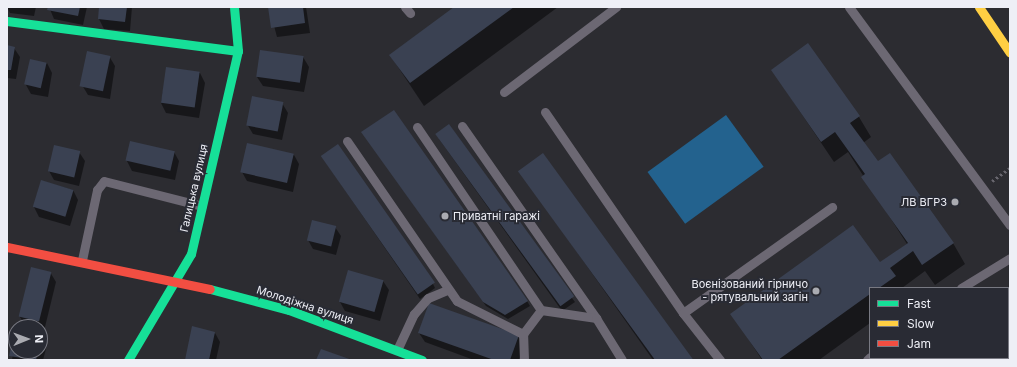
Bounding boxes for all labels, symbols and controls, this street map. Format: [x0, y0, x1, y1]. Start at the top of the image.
street label: Галицька вулиця [177, 143, 211, 233]
place label: ЛВ ВГРЗ [901, 195, 947, 209]
marker: ЛВ ВГРЗ [950, 197, 960, 207]
place label: Приватні гаражі [453, 209, 540, 223]
marker: Приватні гаражі [440, 211, 450, 221]
place label: Воєнізований гірничо - рятувальний загін [691, 278, 808, 304]
street label: Молодіжна вулиця [255, 283, 355, 327]
marker: Воєнізований гірничо - рятувальний загін [811, 286, 821, 296]
legend [869, 287, 1009, 359]
text: Fast [907, 296, 931, 311]
text: Slow [907, 316, 934, 331]
north arrow [8, 319, 48, 359]
text: N [32, 334, 46, 343]
text: Jam [907, 336, 931, 351]

